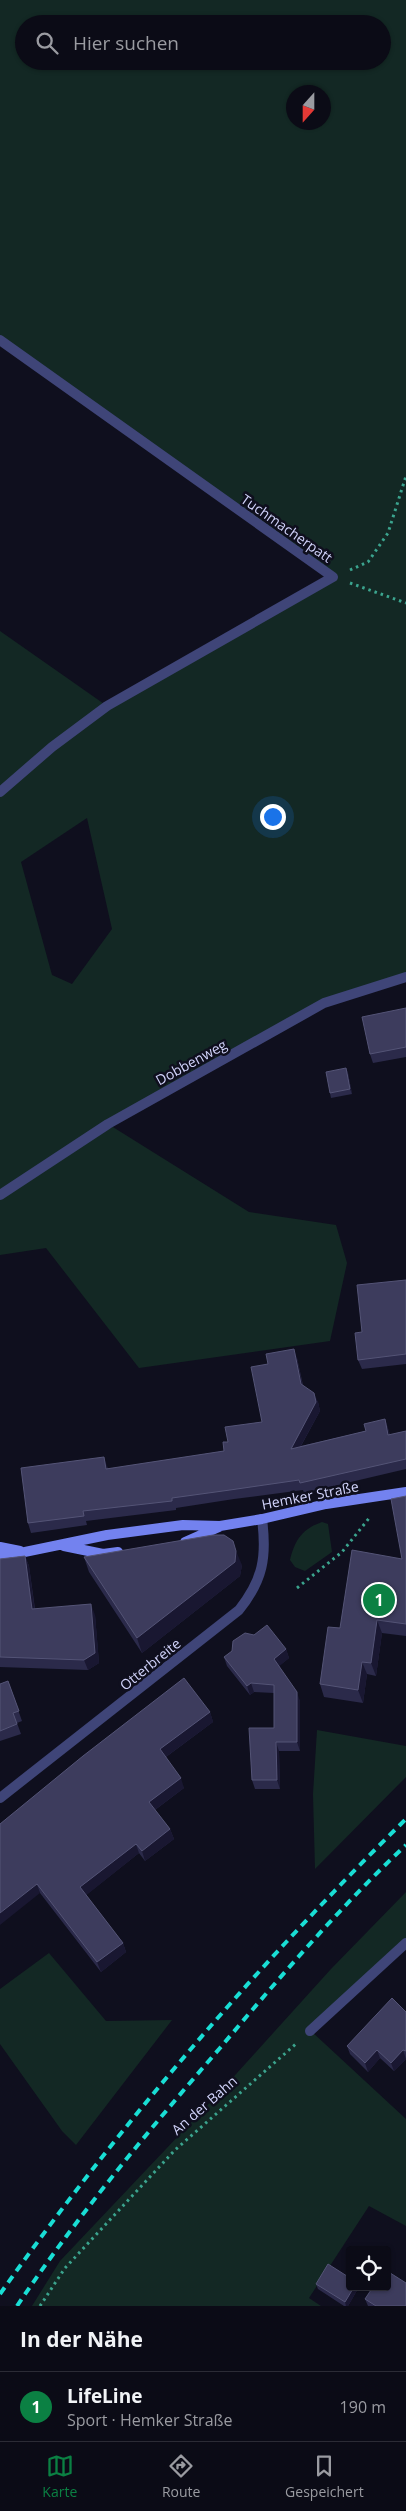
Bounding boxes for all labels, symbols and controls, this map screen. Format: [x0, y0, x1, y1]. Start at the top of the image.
search box [15, 15, 391, 70]
icon: search [33, 29, 61, 57]
text: Hier suchen [73, 30, 179, 56]
north arrow [286, 85, 331, 130]
street label: Tuchmacherpatt [238, 489, 336, 567]
your location [260, 804, 286, 830]
street label: Dobbenweg [152, 1034, 230, 1089]
street label: Hemker Straße [260, 1476, 360, 1514]
pin: 1 [363, 1581, 395, 1619]
street label: Otterbreite [116, 1634, 184, 1694]
street label: An der Bahn [167, 2071, 241, 2139]
map controls [346, 2246, 391, 2291]
button: locate [346, 2246, 391, 2291]
text: In der Nähe [20, 2325, 143, 2353]
text: LifeLine [67, 2383, 142, 2409]
text: 1 [31, 2396, 41, 2418]
text: 190 m [340, 2396, 386, 2418]
text: Sport · Hemker Straße [67, 2409, 232, 2431]
tab: Karte [42, 2452, 77, 2501]
tab: Route [162, 2452, 200, 2501]
tab: Gespeichert [285, 2452, 364, 2501]

